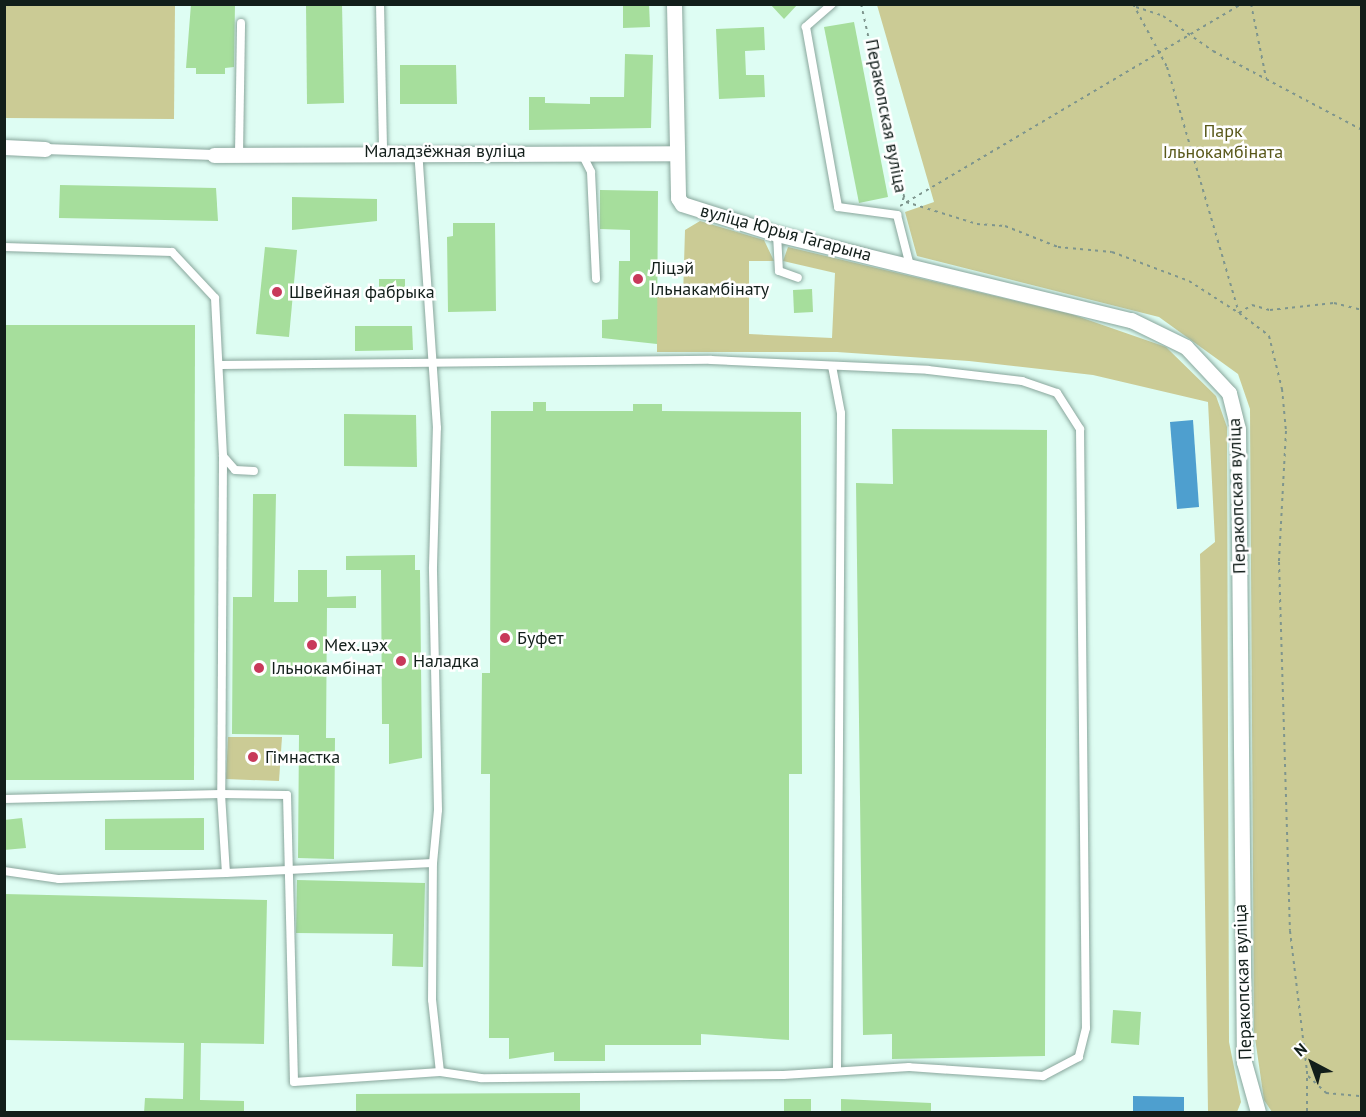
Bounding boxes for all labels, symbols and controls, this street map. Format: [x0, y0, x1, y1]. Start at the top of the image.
street label: Перакопская вуліца [861, 37, 911, 195]
park label: Парк Ільнокамбіната [1163, 121, 1283, 164]
street label: Маладзёжная вуліца [364, 140, 526, 162]
street label: вуліца Юрыя Гагарына [698, 200, 874, 266]
place label: Ліцэй Ільнакамбінату [650, 258, 769, 300]
marker: Ліцэй Ільнакамбінату [631, 272, 645, 286]
place label: Швейная фабрыка [289, 281, 435, 303]
marker: Швейная фабрыка [270, 285, 284, 299]
street label: Перакопская вуліца [1223, 418, 1251, 574]
place label: Буфет [517, 627, 564, 649]
marker: Буфет [498, 631, 512, 645]
place label: Мех.цэх [324, 634, 388, 656]
marker: Мех.цэх [305, 638, 319, 652]
place label: Наладка [413, 650, 479, 672]
marker: Наладка [394, 654, 408, 668]
place label: Ільнокамбінат [271, 657, 382, 679]
marker: Ільнокамбінат [252, 661, 266, 675]
place label: Гімнастка [265, 746, 340, 768]
marker: Гімнастка [246, 750, 260, 764]
street label: Перакопская вуліца [1229, 904, 1257, 1060]
north arrow [1282, 1033, 1342, 1093]
text: N [1290, 1038, 1311, 1060]

